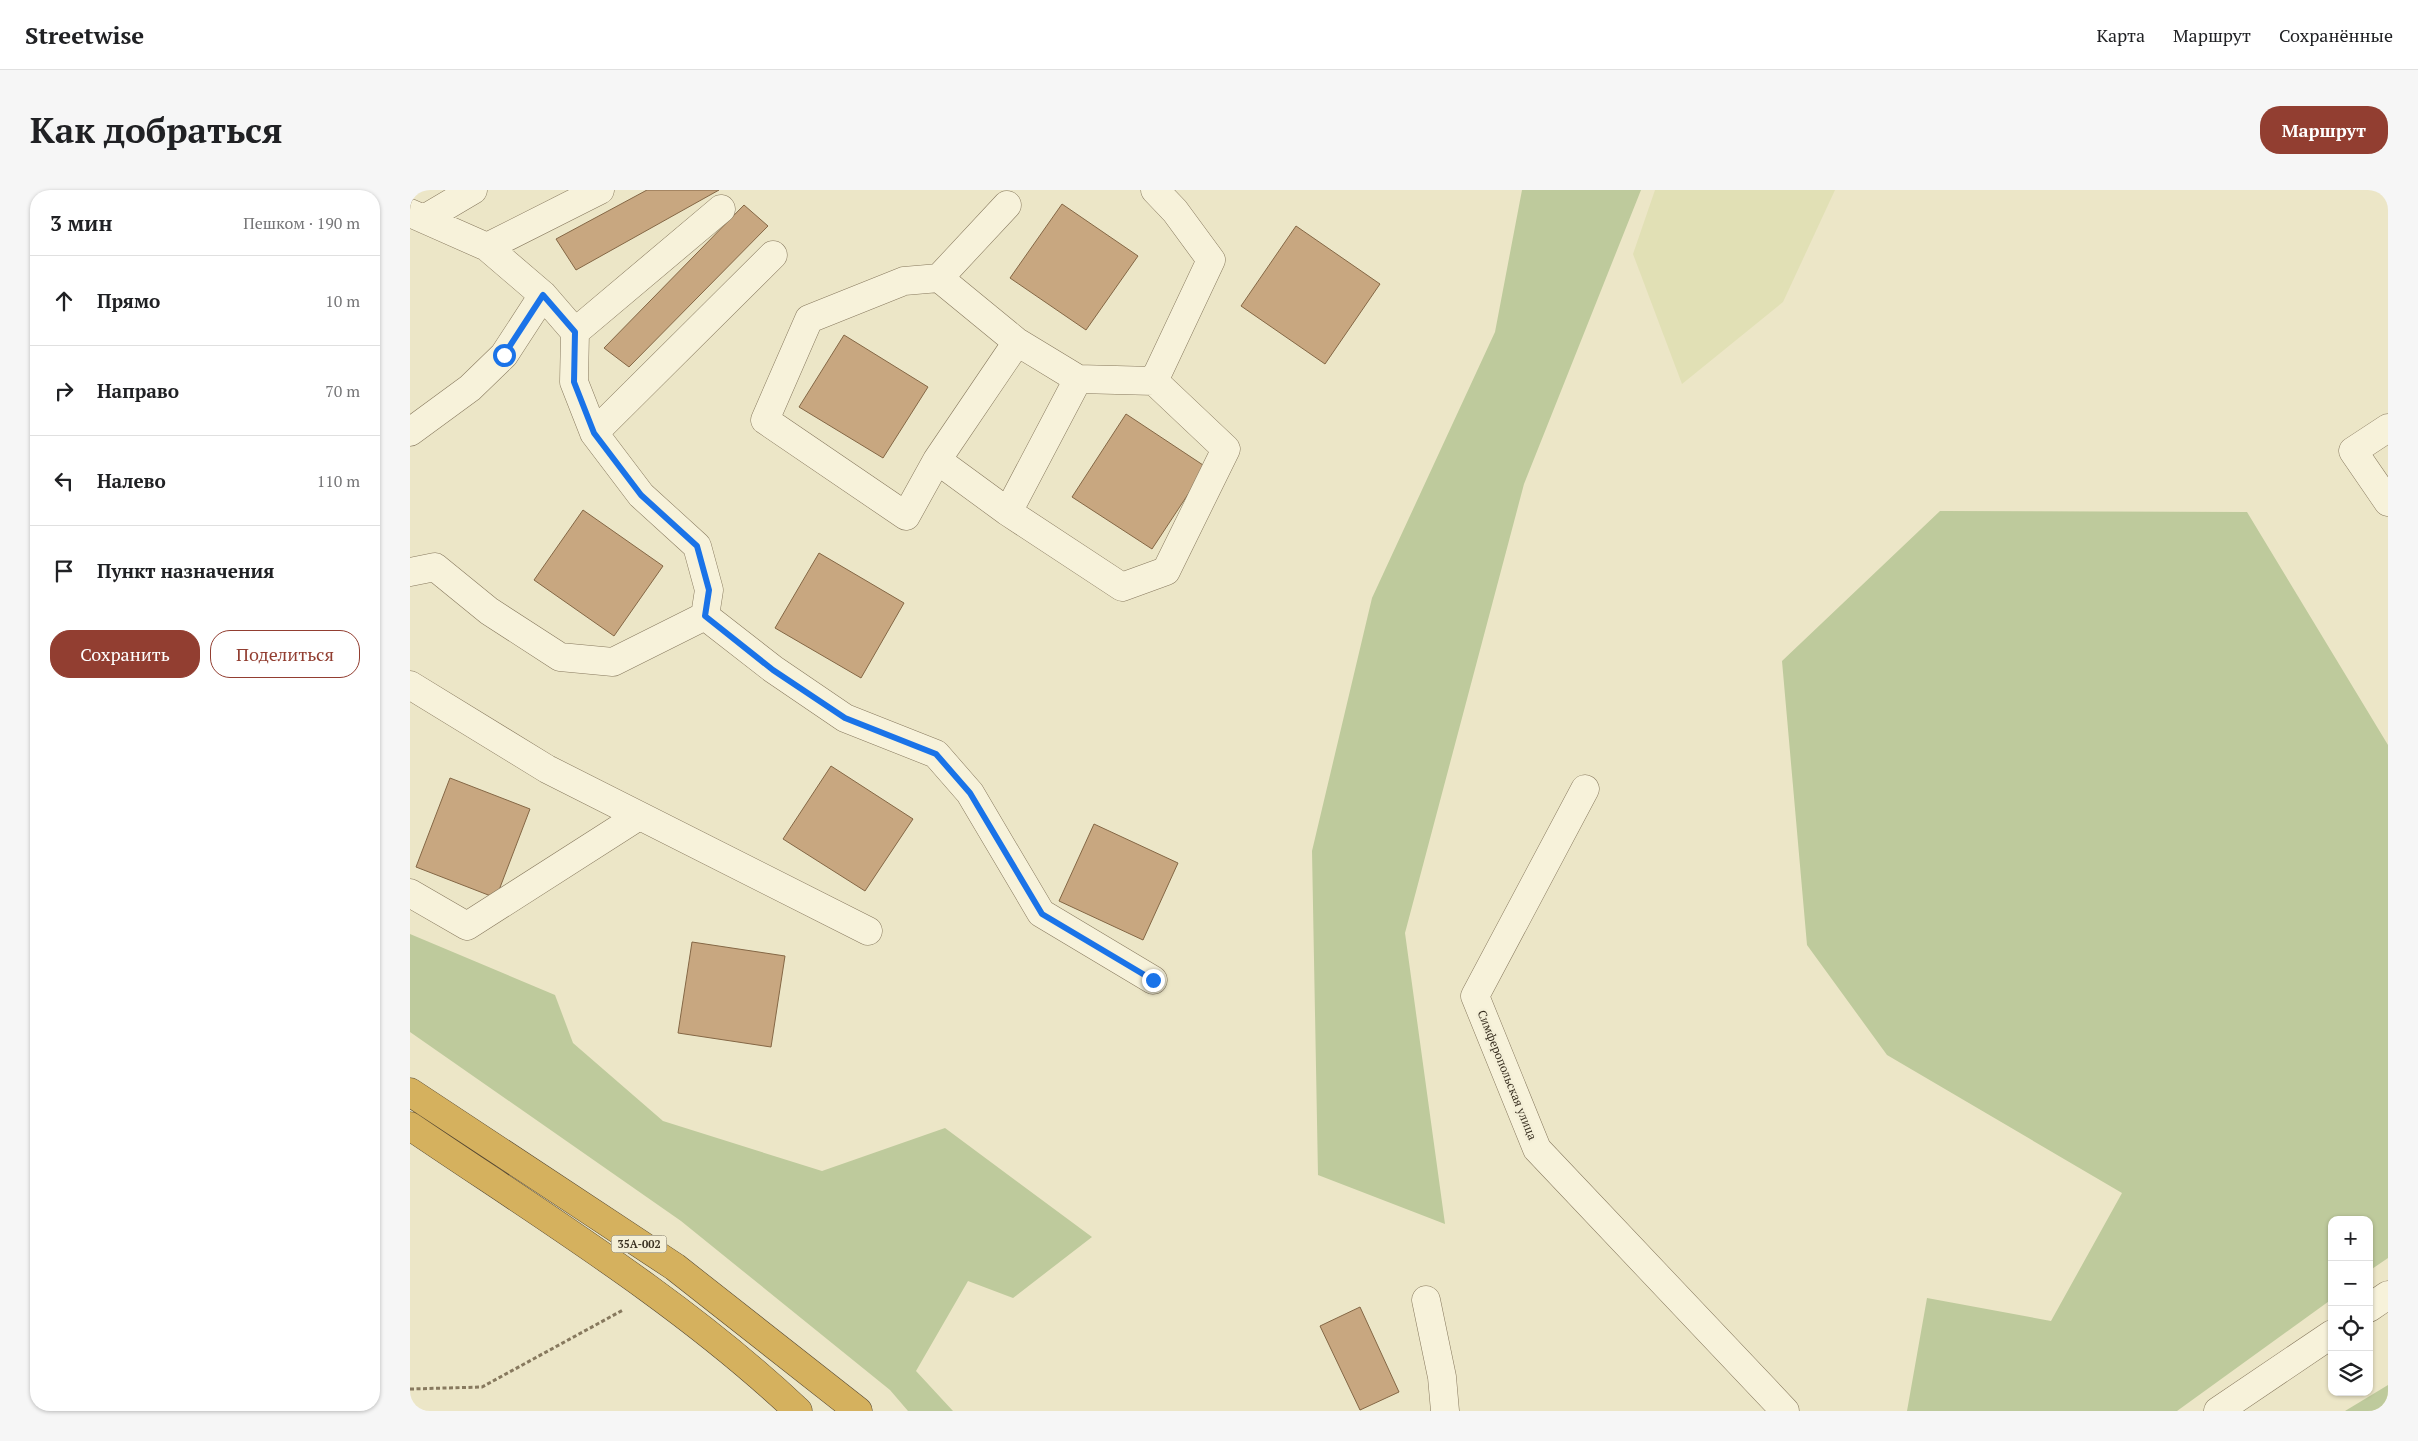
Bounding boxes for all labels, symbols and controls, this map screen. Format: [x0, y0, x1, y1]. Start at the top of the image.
text: Streetwise [25, 19, 144, 51]
text: Карта [2096, 23, 2145, 47]
text: Маршрут [2173, 23, 2251, 47]
text: Сохранённые [2279, 23, 2393, 47]
button: Маршрут [2260, 106, 2388, 154]
text: Как добраться [30, 107, 283, 153]
text: 3 мин [50, 209, 112, 237]
text: Пешком · 190 m [243, 212, 360, 234]
icon: ahead [50, 287, 78, 315]
text: Прямо [97, 288, 160, 313]
text: 10 m [325, 290, 360, 312]
route start [493, 344, 516, 367]
icon: right [50, 377, 78, 405]
text: Направо [97, 378, 179, 403]
text: 70 m [325, 380, 360, 402]
icon: left [50, 467, 78, 495]
text: Налево [97, 468, 166, 493]
text: 110 m [317, 470, 360, 492]
icon: arrive [50, 557, 78, 585]
text: Пункт назначения [97, 558, 274, 583]
button: Сохранить [50, 630, 200, 678]
button: Поделиться [210, 630, 360, 678]
route end [1142, 969, 1165, 992]
street label: Симферопольская улица [1475, 1008, 1540, 1142]
map controls [2328, 1216, 2373, 1396]
button: + [2328, 1216, 2373, 1261]
road number: 35А-002 [612, 1236, 666, 1252]
button: − [2328, 1261, 2373, 1306]
button: locate [2328, 1306, 2373, 1351]
button: layers [2328, 1351, 2373, 1396]

